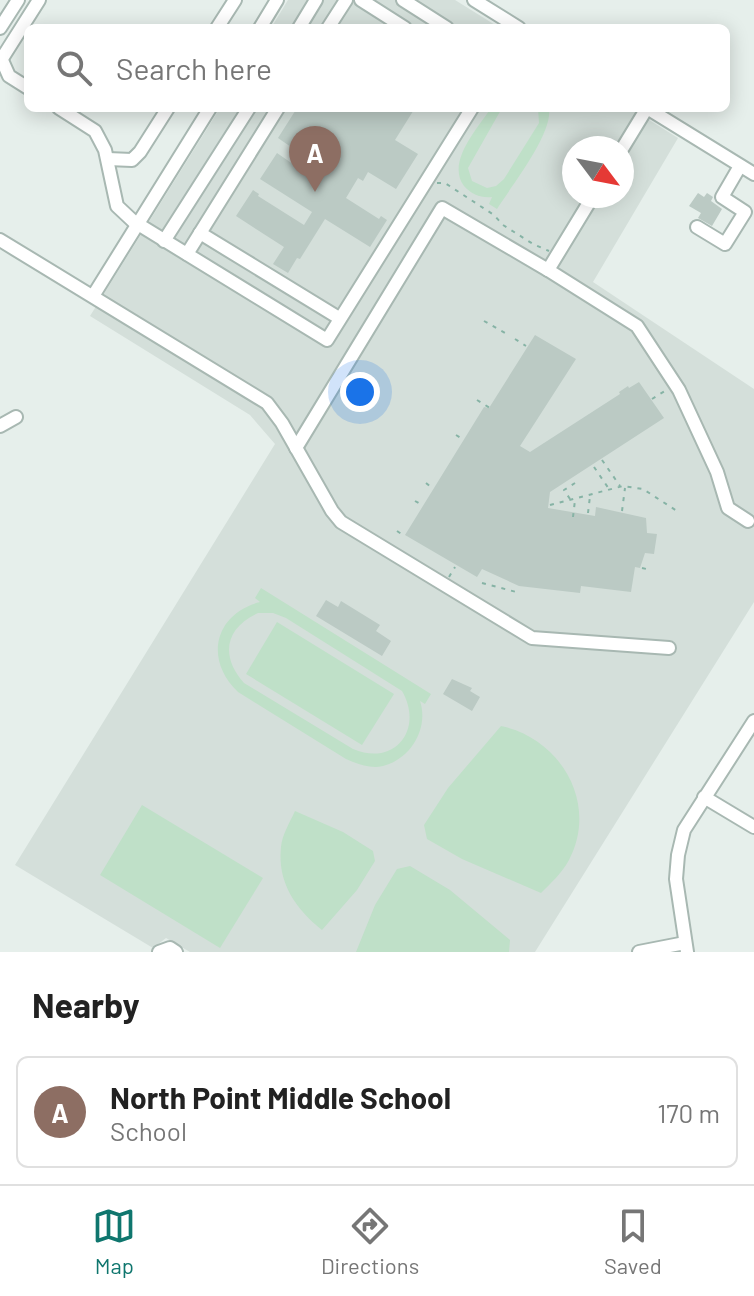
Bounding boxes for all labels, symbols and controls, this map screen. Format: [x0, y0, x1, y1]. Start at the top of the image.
search box [24, 24, 730, 112]
icon: search [52, 46, 96, 90]
text: Search here [116, 50, 272, 86]
pin: A [289, 126, 341, 192]
north arrow [562, 136, 634, 208]
your location [340, 372, 380, 412]
text: Nearby [32, 984, 140, 1025]
text: North Point Middle School [110, 1079, 451, 1115]
text: A [51, 1097, 69, 1128]
text: 170 m [657, 1097, 720, 1128]
text: School [110, 1115, 187, 1146]
tab: Map [92, 1204, 136, 1278]
tab: Directions [321, 1204, 419, 1278]
tab: Saved [604, 1204, 662, 1278]

